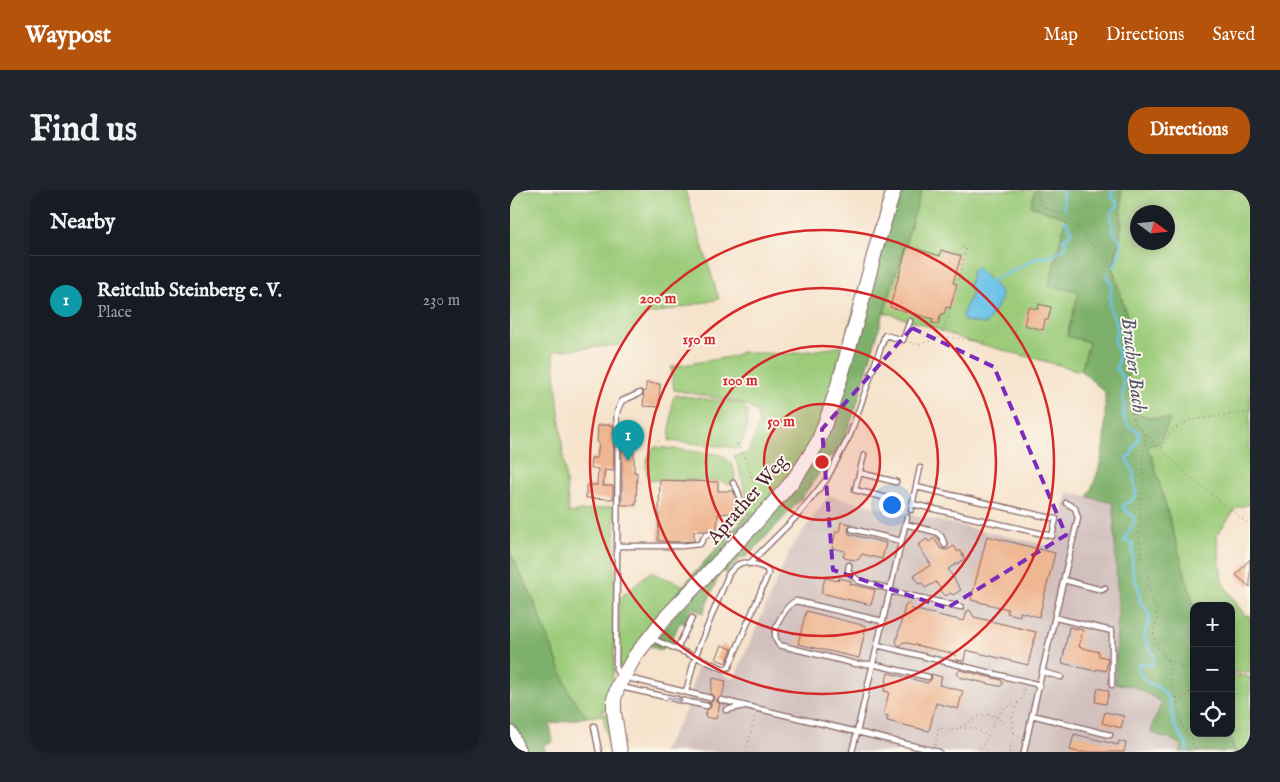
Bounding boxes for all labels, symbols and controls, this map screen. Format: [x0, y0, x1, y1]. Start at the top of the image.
text: Waypost [25, 20, 111, 51]
text: Map [1044, 24, 1078, 47]
text: Directions [1106, 24, 1184, 47]
text: Saved [1212, 24, 1255, 47]
button: Directions [1128, 107, 1250, 154]
text: Find us [30, 108, 137, 153]
north arrow [1130, 205, 1175, 250]
text: Nearby [50, 209, 115, 236]
text: Reitclub Steinberg e. V. [97, 279, 282, 303]
text: 200 m [640, 289, 677, 308]
text: 1 [63, 291, 69, 311]
text: 230 m [423, 291, 460, 311]
text: Place [97, 303, 132, 323]
water label: Brucher Bach [1115, 316, 1151, 415]
text: 150 m [682, 330, 716, 349]
text: 100 m [722, 371, 758, 390]
text: 50 m [767, 412, 795, 431]
pin: 1 [612, 420, 644, 461]
street label: Aprather Weg [702, 450, 794, 550]
centre of rings [813, 453, 831, 471]
your location [879, 492, 905, 518]
map controls [1190, 602, 1235, 737]
button: + [1190, 602, 1235, 647]
button: − [1190, 647, 1235, 692]
button: locate [1190, 692, 1235, 737]
one-way arrow [667, 695, 683, 704]

